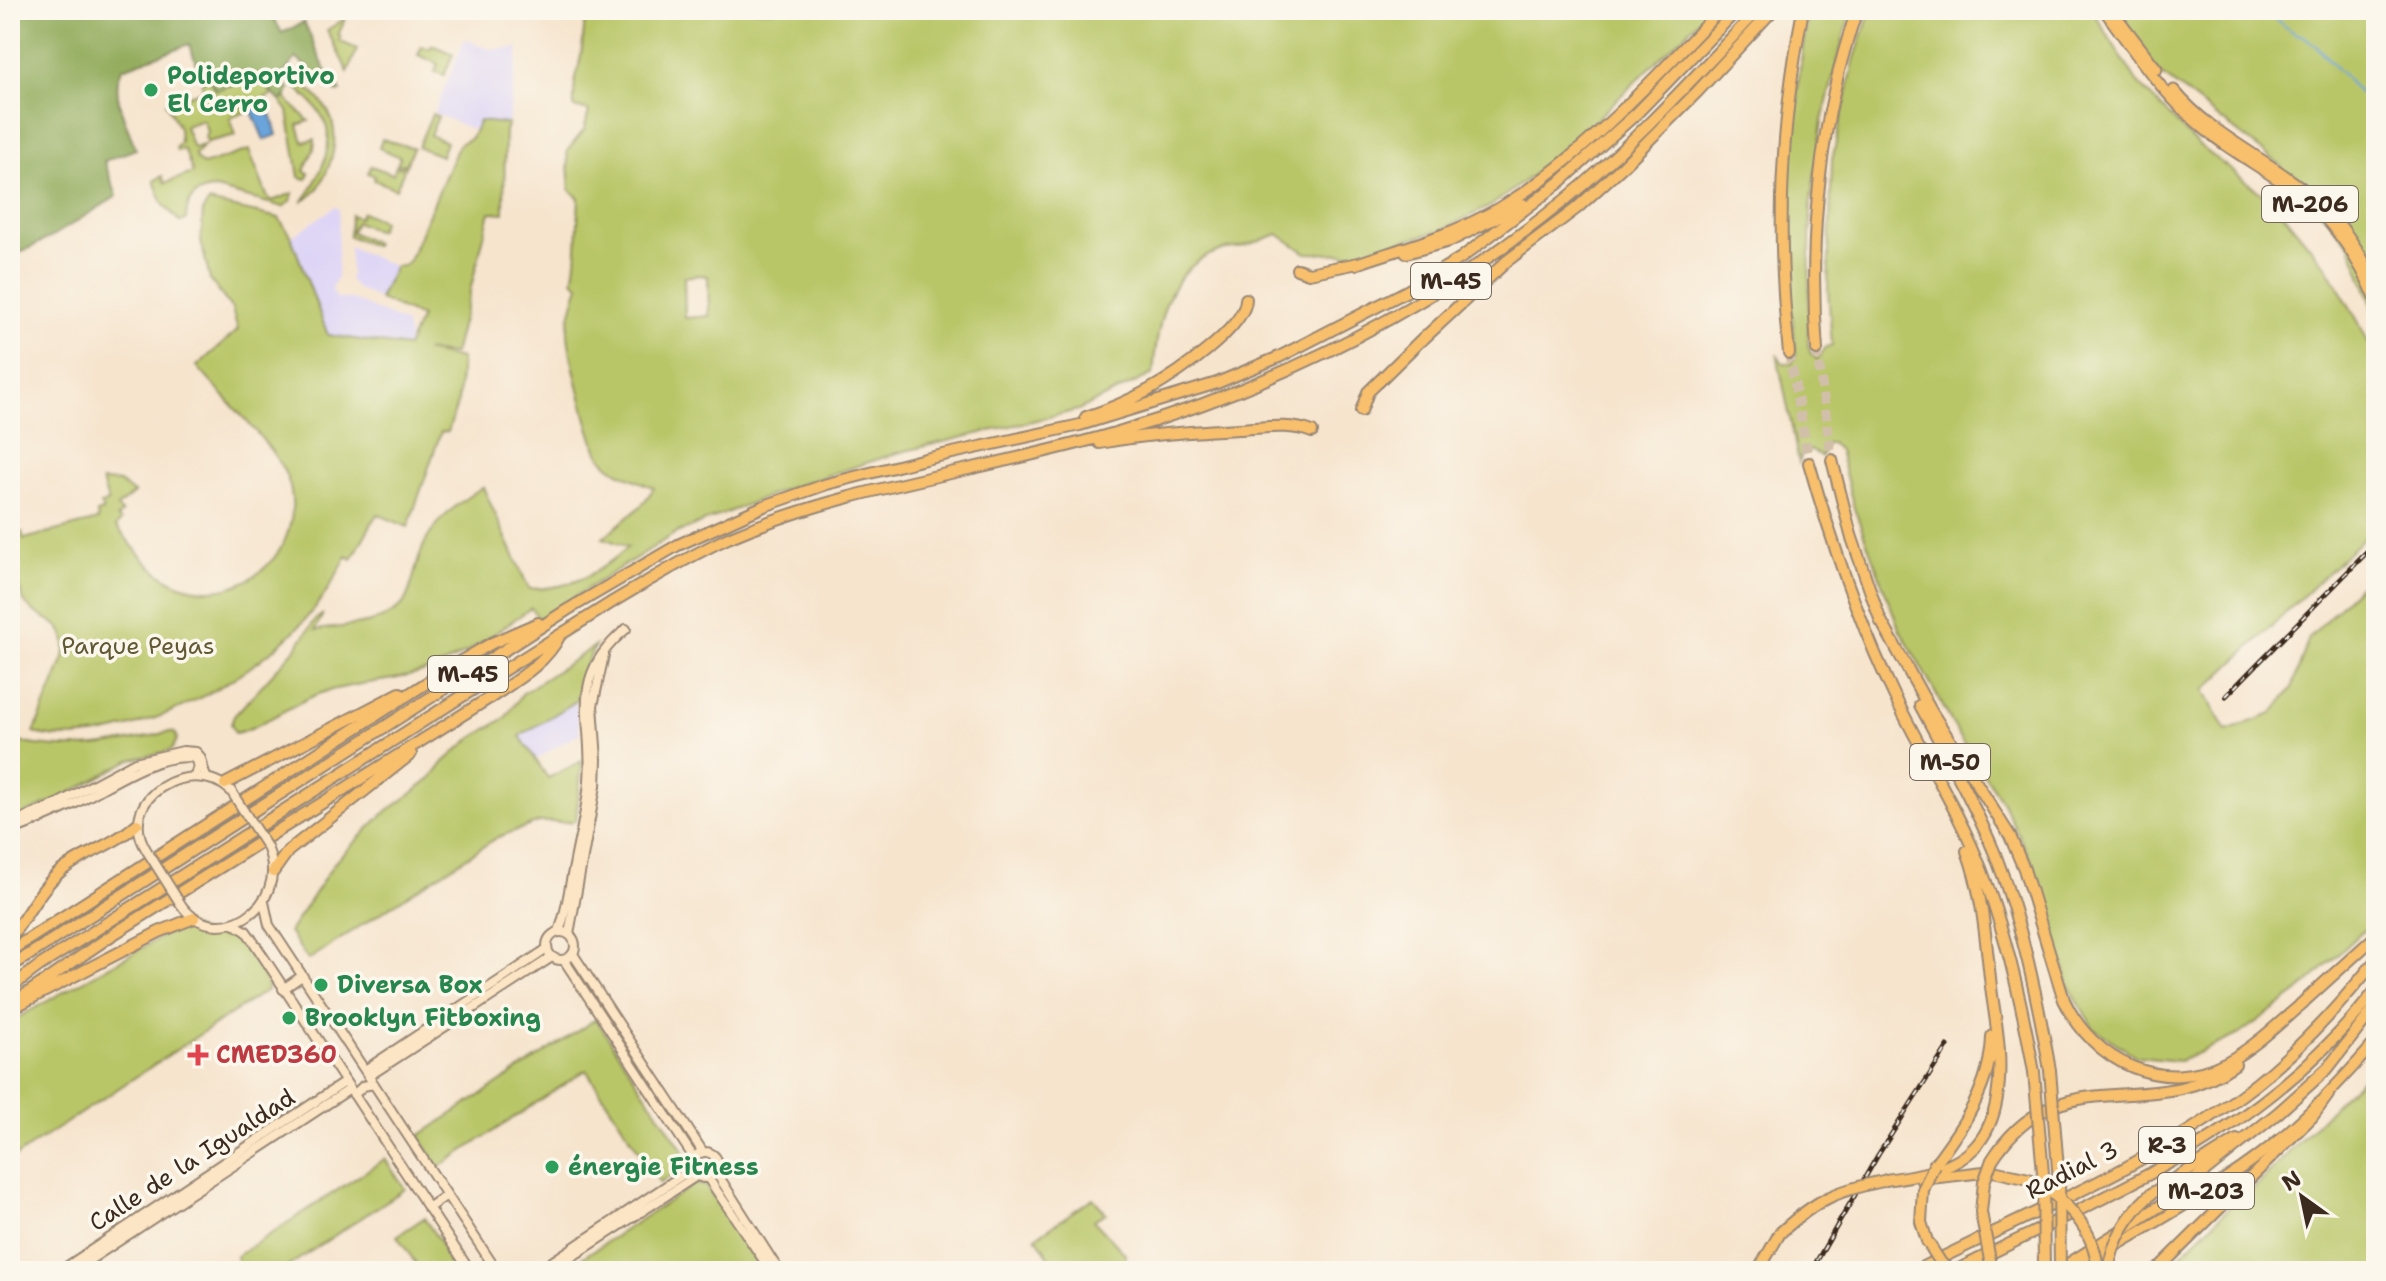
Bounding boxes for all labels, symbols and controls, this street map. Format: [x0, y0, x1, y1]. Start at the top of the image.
place label: Polideportivo El Cerro [167, 60, 335, 120]
marker: Polideportivo El Cerro [142, 81, 160, 99]
road number: M-206 [2262, 186, 2358, 222]
road number: M-45 [1411, 263, 1491, 299]
park label: Parque Peyas [61, 630, 215, 662]
road number: M-45 [428, 656, 508, 692]
road number: M-50 [1910, 744, 1990, 780]
place label: Diversa Box [337, 969, 483, 1001]
marker: Diversa Box [312, 976, 330, 994]
place label: Brooklyn Fitboxing [305, 1002, 541, 1034]
marker: Brooklyn Fitboxing [280, 1009, 298, 1027]
place label: CMED360 [216, 1039, 337, 1071]
marker: CMED360 [187, 1044, 209, 1066]
street label: Calle de la Igualdad [83, 1081, 301, 1239]
road number: R-3 [2139, 1127, 2195, 1163]
street label: Radial 3 [2020, 1133, 2124, 1207]
place label: énergie Fitness [568, 1151, 759, 1183]
north arrow [2262, 1157, 2342, 1237]
marker: énergie Fitness [543, 1158, 561, 1176]
text: N [2276, 1164, 2307, 1198]
road number: M-203 [2158, 1173, 2254, 1209]

